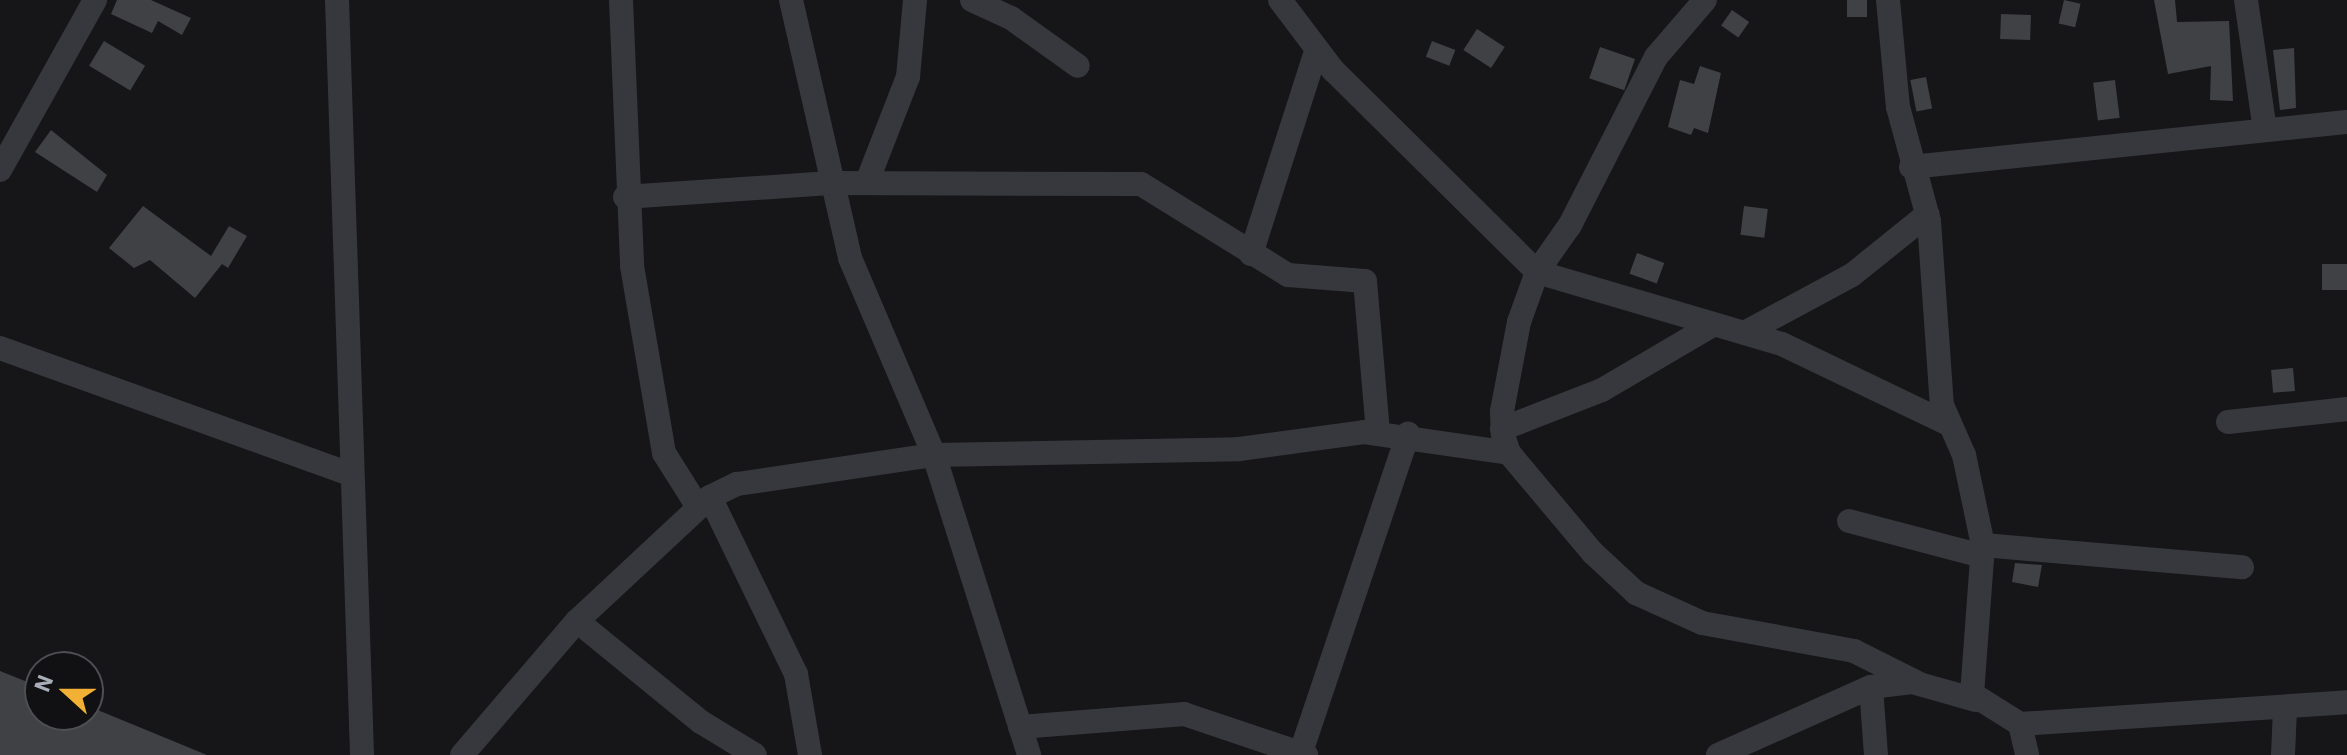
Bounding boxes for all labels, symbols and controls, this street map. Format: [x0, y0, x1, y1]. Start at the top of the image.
north arrow [24, 651, 104, 731]
text: N [27, 670, 59, 696]

